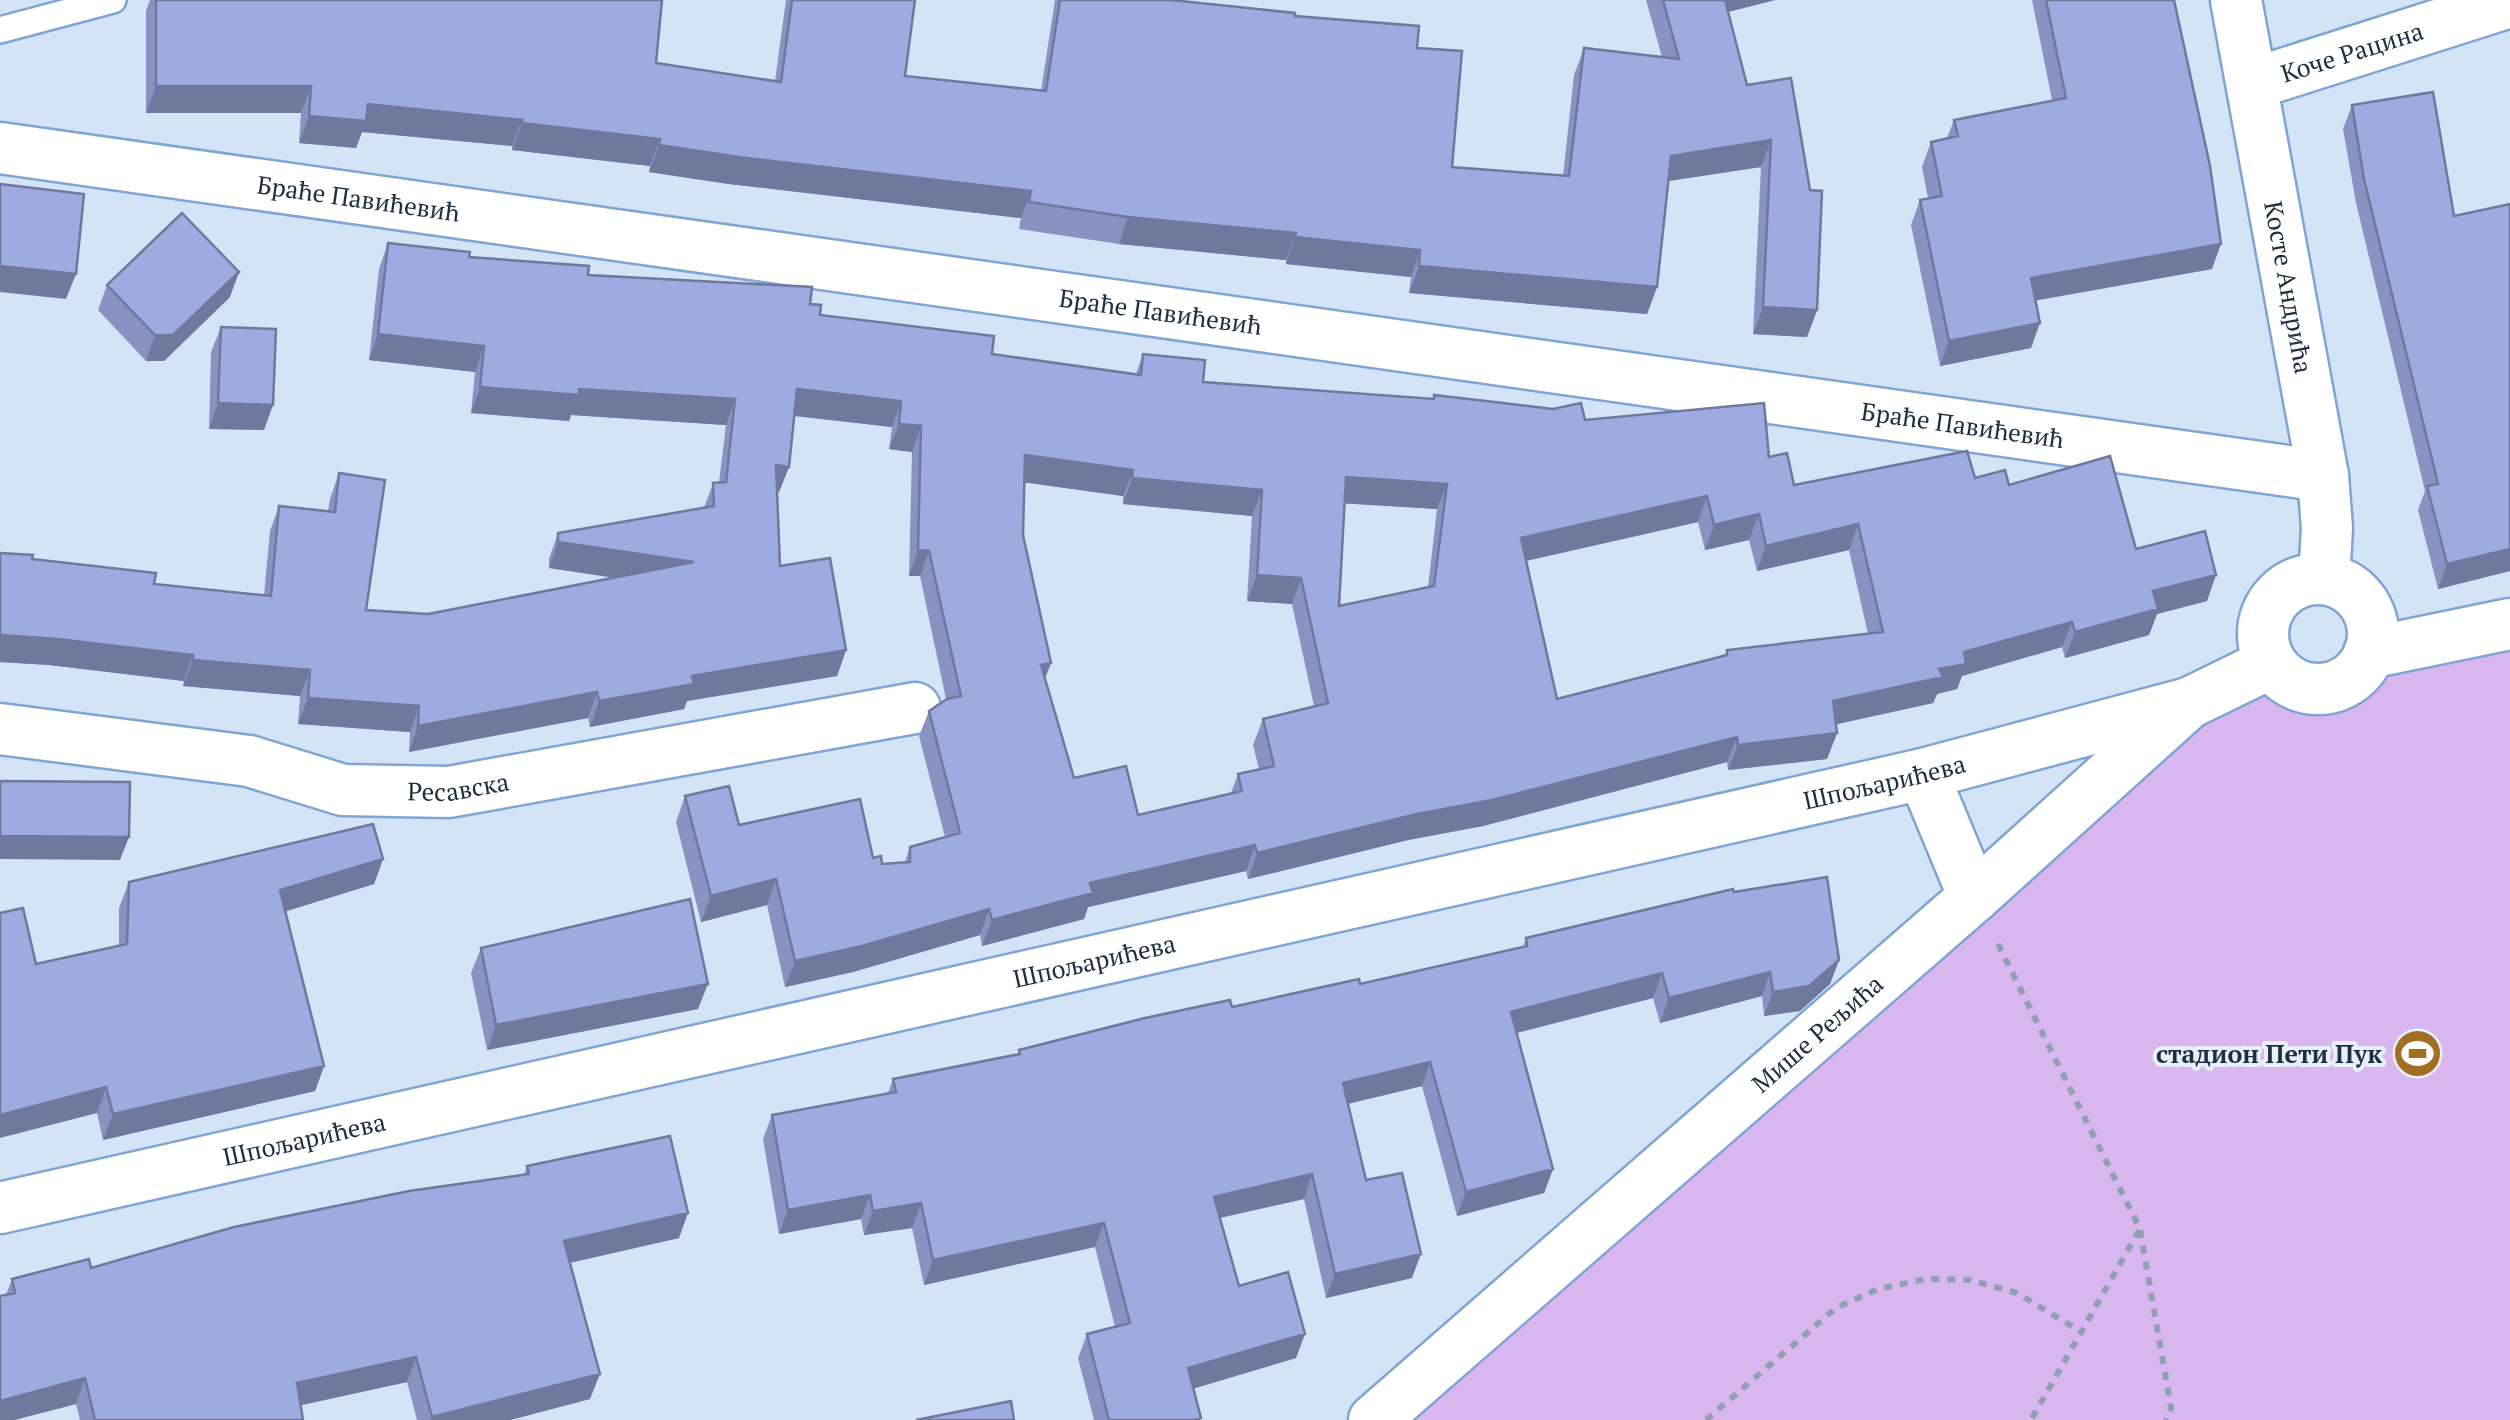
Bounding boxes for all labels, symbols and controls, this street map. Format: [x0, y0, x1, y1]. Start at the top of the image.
street label: Коче Рацина [2277, 14, 2428, 90]
street label: Браће Павићевић [255, 167, 462, 229]
street label: Косте Андрића [2257, 198, 2321, 376]
street label: Браће Павићевић [1057, 281, 1264, 342]
street label: Браће Павићевић [1859, 394, 2067, 455]
street label: Шпољарићева [1800, 746, 1969, 816]
street label: Ресавска [407, 764, 512, 808]
street label: Шпољарићева [1010, 926, 1179, 995]
street label: Мише Рељића [1744, 967, 1890, 1100]
sports icon: стадион Пети Пук [2391, 1028, 2443, 1080]
place label: стадион Пети Пук [2156, 1037, 2382, 1070]
street label: Шпољарићева [220, 1104, 389, 1173]

